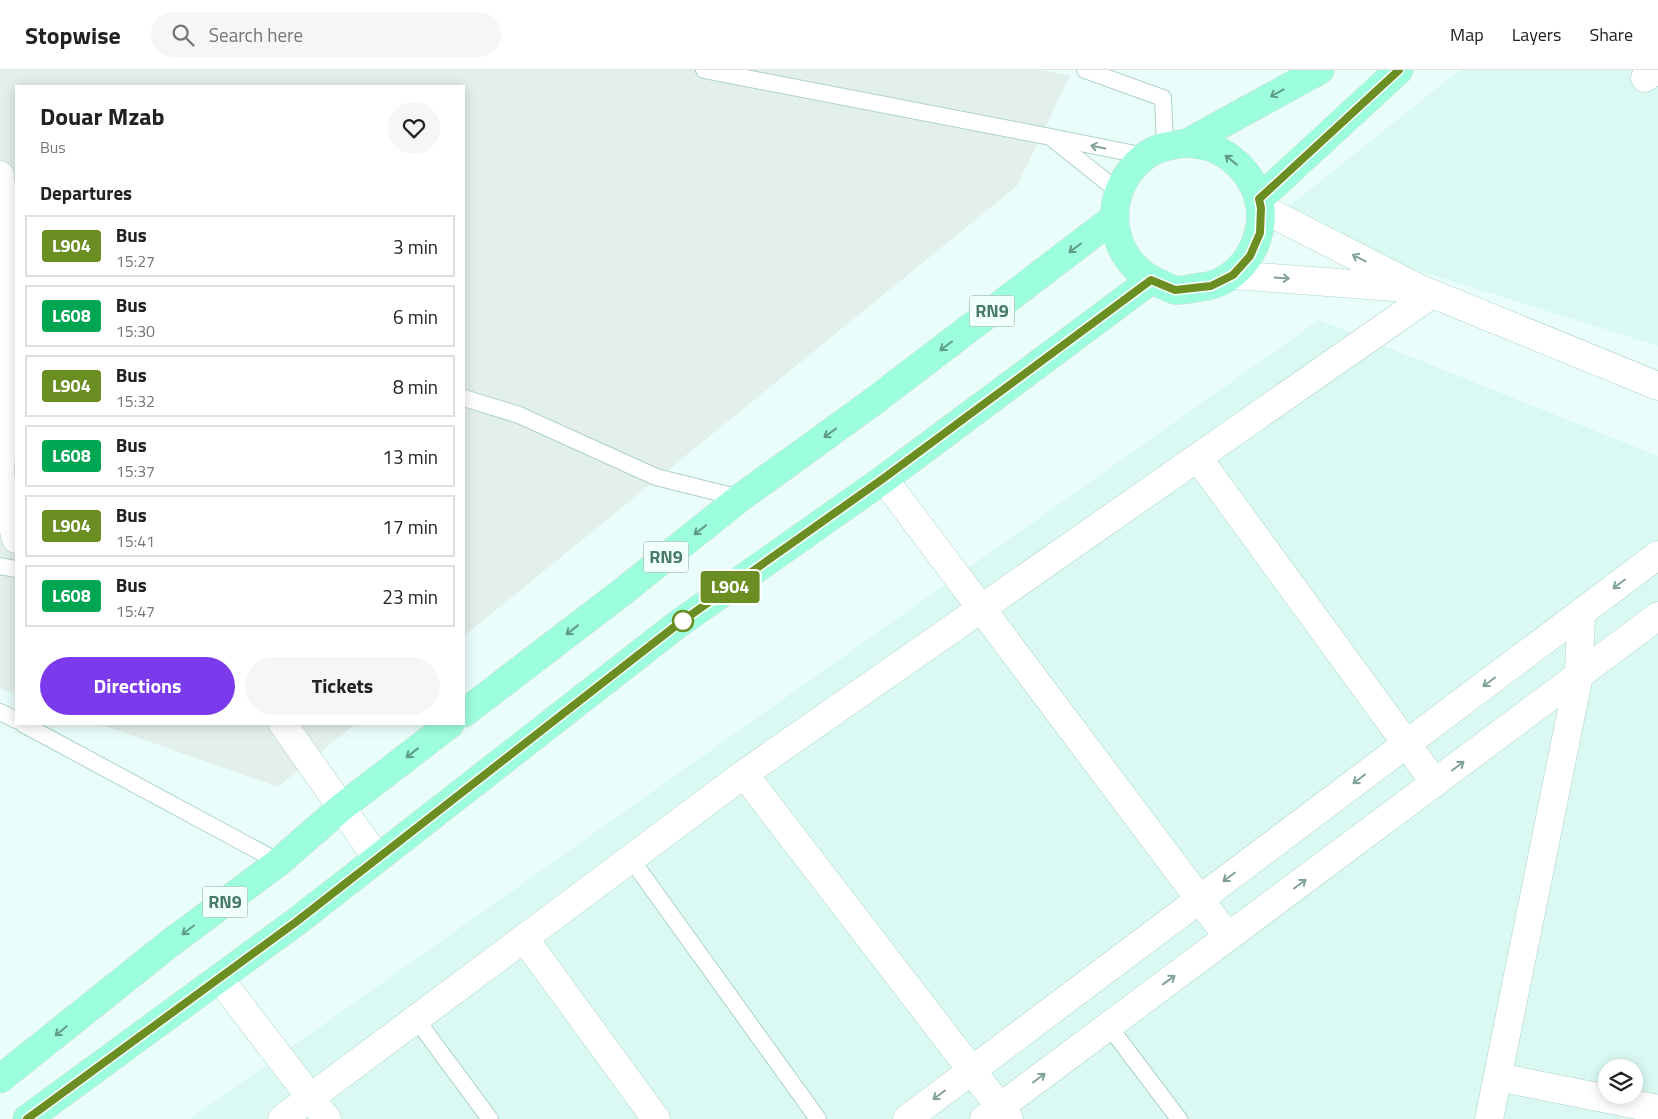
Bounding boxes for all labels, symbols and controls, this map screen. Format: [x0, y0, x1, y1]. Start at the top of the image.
search box [151, 12, 501, 57]
text: Stopwise [25, 17, 121, 53]
text: Search here [209, 20, 303, 49]
icon: search [169, 21, 197, 49]
text: Map [1450, 21, 1484, 48]
text: Layers [1512, 21, 1561, 48]
text: Share [1589, 21, 1633, 48]
one-way arrow [1270, 89, 1285, 99]
text: Douar Mzab [40, 98, 165, 134]
button: heart [388, 102, 440, 154]
text: Bus [40, 135, 66, 159]
one-way arrow [1090, 141, 1106, 151]
one-way arrow [1225, 154, 1238, 165]
text: Departures [40, 178, 132, 207]
text: Bus [116, 220, 147, 249]
text: L904 [52, 232, 91, 259]
text: 3 min [393, 232, 438, 261]
one-way arrow [1068, 243, 1082, 253]
text: 15:27 [116, 249, 155, 273]
one-way arrow [1352, 253, 1367, 262]
one-way arrow [1273, 274, 1289, 283]
text: Bus [116, 290, 147, 319]
road number: RN9 [970, 296, 1014, 326]
text: L608 [52, 302, 91, 329]
text: 6 min [393, 302, 438, 331]
text: 15:30 [116, 319, 155, 343]
one-way arrow [940, 341, 953, 352]
text: Bus [116, 360, 147, 389]
text: L904 [52, 372, 91, 399]
text: 8 min [393, 372, 438, 401]
text: 15:32 [116, 389, 155, 413]
one-way arrow [823, 428, 837, 438]
text: Bus [116, 430, 147, 459]
text: L608 [52, 442, 91, 469]
text: 13 min [382, 442, 438, 471]
text: 15:37 [116, 459, 155, 483]
text: Bus [116, 500, 147, 529]
text: L904 [52, 512, 91, 539]
text: 17 min [382, 512, 438, 541]
one-way arrow [694, 525, 707, 536]
text: 15:41 [116, 529, 155, 553]
road number: RN9 [644, 542, 688, 572]
text: Bus [116, 570, 147, 599]
line badge: L904 [695, 571, 765, 603]
text: L904 [711, 573, 749, 600]
one-way arrow [1612, 579, 1626, 589]
text: L608 [52, 582, 91, 609]
text: 23 min [382, 582, 438, 611]
text: 15:47 [116, 599, 155, 623]
unlabelled marker [672, 610, 694, 632]
one-way arrow [566, 625, 579, 636]
button: Directions [40, 657, 235, 715]
button: Tickets [245, 657, 440, 715]
one-way arrow [1483, 676, 1496, 687]
one-way arrow [406, 748, 419, 759]
one-way arrow [1451, 760, 1464, 771]
one-way arrow [1352, 774, 1366, 784]
one-way arrow [1222, 872, 1236, 882]
one-way arrow [1293, 878, 1306, 889]
road number: RN9 [202, 886, 248, 918]
one-way arrow [181, 925, 195, 935]
one-way arrow [1162, 975, 1175, 986]
one-way arrow [55, 1025, 68, 1036]
map controls [1598, 1059, 1643, 1104]
button: layers [1598, 1059, 1643, 1104]
one-way arrow [1032, 1072, 1045, 1083]
one-way arrow [933, 1089, 946, 1100]

